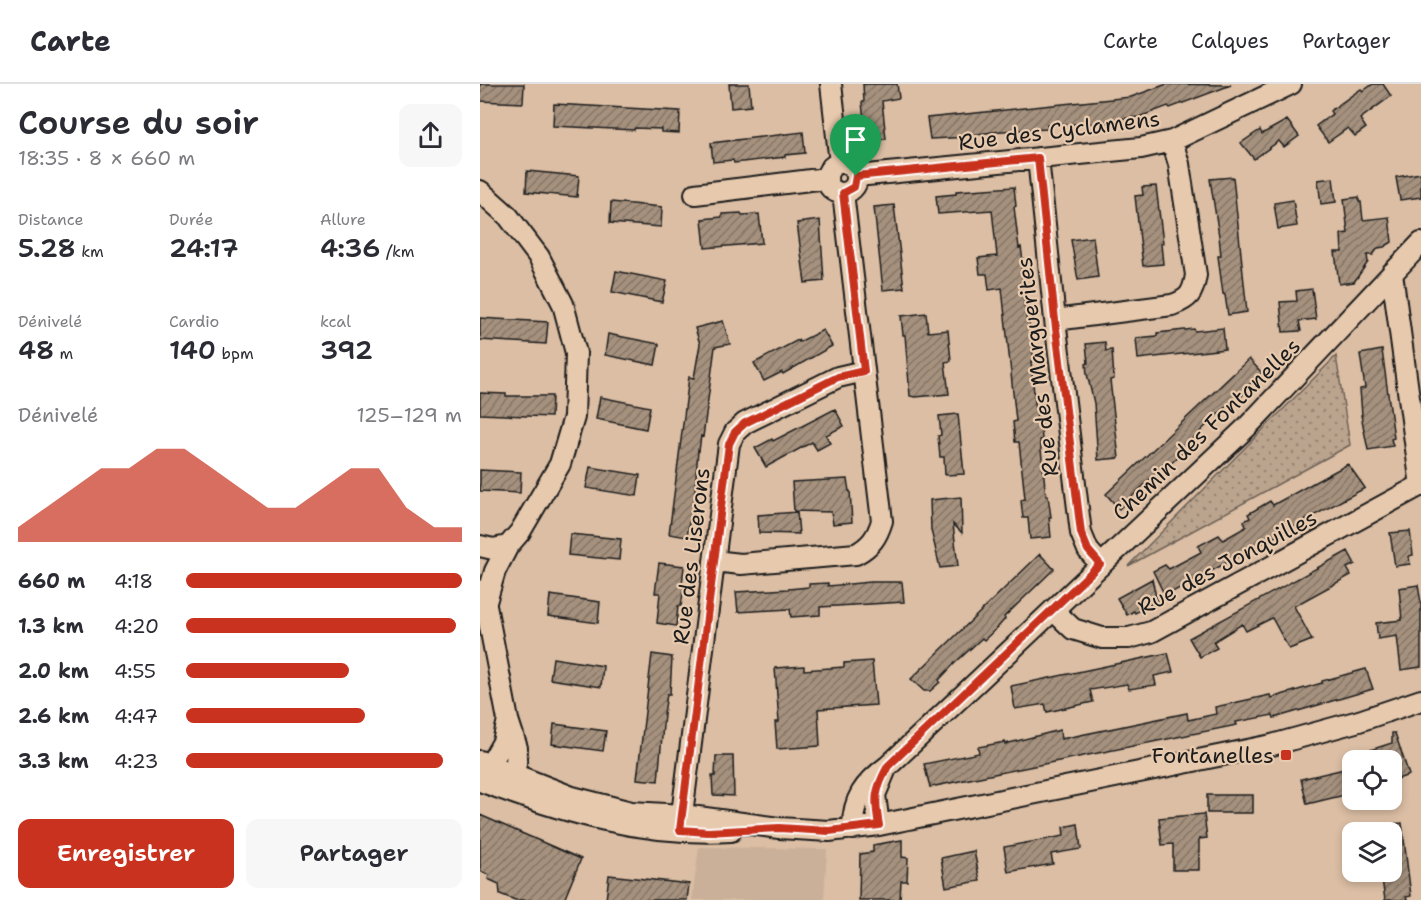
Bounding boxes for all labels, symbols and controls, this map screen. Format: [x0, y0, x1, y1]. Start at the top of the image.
text: Carte [30, 22, 111, 60]
text: Carte [1103, 27, 1158, 55]
text: Calques [1191, 27, 1269, 55]
text: Partager [1302, 27, 1391, 55]
text: Course du soir [18, 100, 259, 145]
button: share [399, 104, 462, 167]
street label: Rue des Cyclamens [957, 104, 1162, 157]
pin [830, 114, 881, 176]
icon: arrive [839, 123, 872, 156]
text: 18:35 · 8 × 660 m [18, 145, 195, 171]
text: Distance [18, 209, 84, 230]
text: Durée [169, 209, 213, 230]
text: Allure [320, 209, 366, 230]
text: 5.28 [18, 230, 76, 265]
text: 24:17 [169, 230, 239, 265]
text: 4:36 [320, 230, 380, 265]
text: km [76, 241, 104, 262]
text: /km [380, 241, 415, 262]
street label: Rue des Marguerites [1010, 256, 1065, 478]
text: Dénivelé [18, 311, 82, 332]
text: Cardio [169, 311, 219, 332]
text: kcal [320, 311, 351, 332]
text: 48 [18, 332, 54, 367]
text: 140 [169, 332, 216, 367]
text: 392 [320, 332, 373, 367]
street label: Chemin des Fontanelles [1106, 332, 1307, 527]
text: m [54, 343, 73, 364]
text: bpm [216, 343, 254, 364]
text: Dénivelé [18, 402, 98, 428]
text: 125–129 m [356, 402, 462, 428]
street label: Rue des Liserons [666, 466, 717, 646]
street label: Rue des Jonquilles [1133, 503, 1322, 622]
text: 660 m [18, 568, 85, 594]
text: 4:18 [114, 568, 153, 594]
text: 1.3 km [18, 613, 84, 639]
text: 4:20 [114, 613, 159, 639]
text: 2.0 km [18, 658, 89, 684]
text: 4:55 [114, 658, 156, 684]
text: 2.6 km [18, 703, 89, 729]
text: 4:47 [114, 703, 158, 729]
place label: Fontanelles [1152, 741, 1274, 770]
text: 3.3 km [18, 748, 89, 774]
text: 4:23 [114, 748, 159, 774]
marker: Fontanelles [1279, 748, 1293, 762]
map controls [1342, 750, 1402, 882]
button: locate [1342, 750, 1402, 810]
button: Enregistrer [18, 819, 234, 888]
button: Partager [246, 819, 462, 888]
button: layers [1342, 822, 1402, 882]

